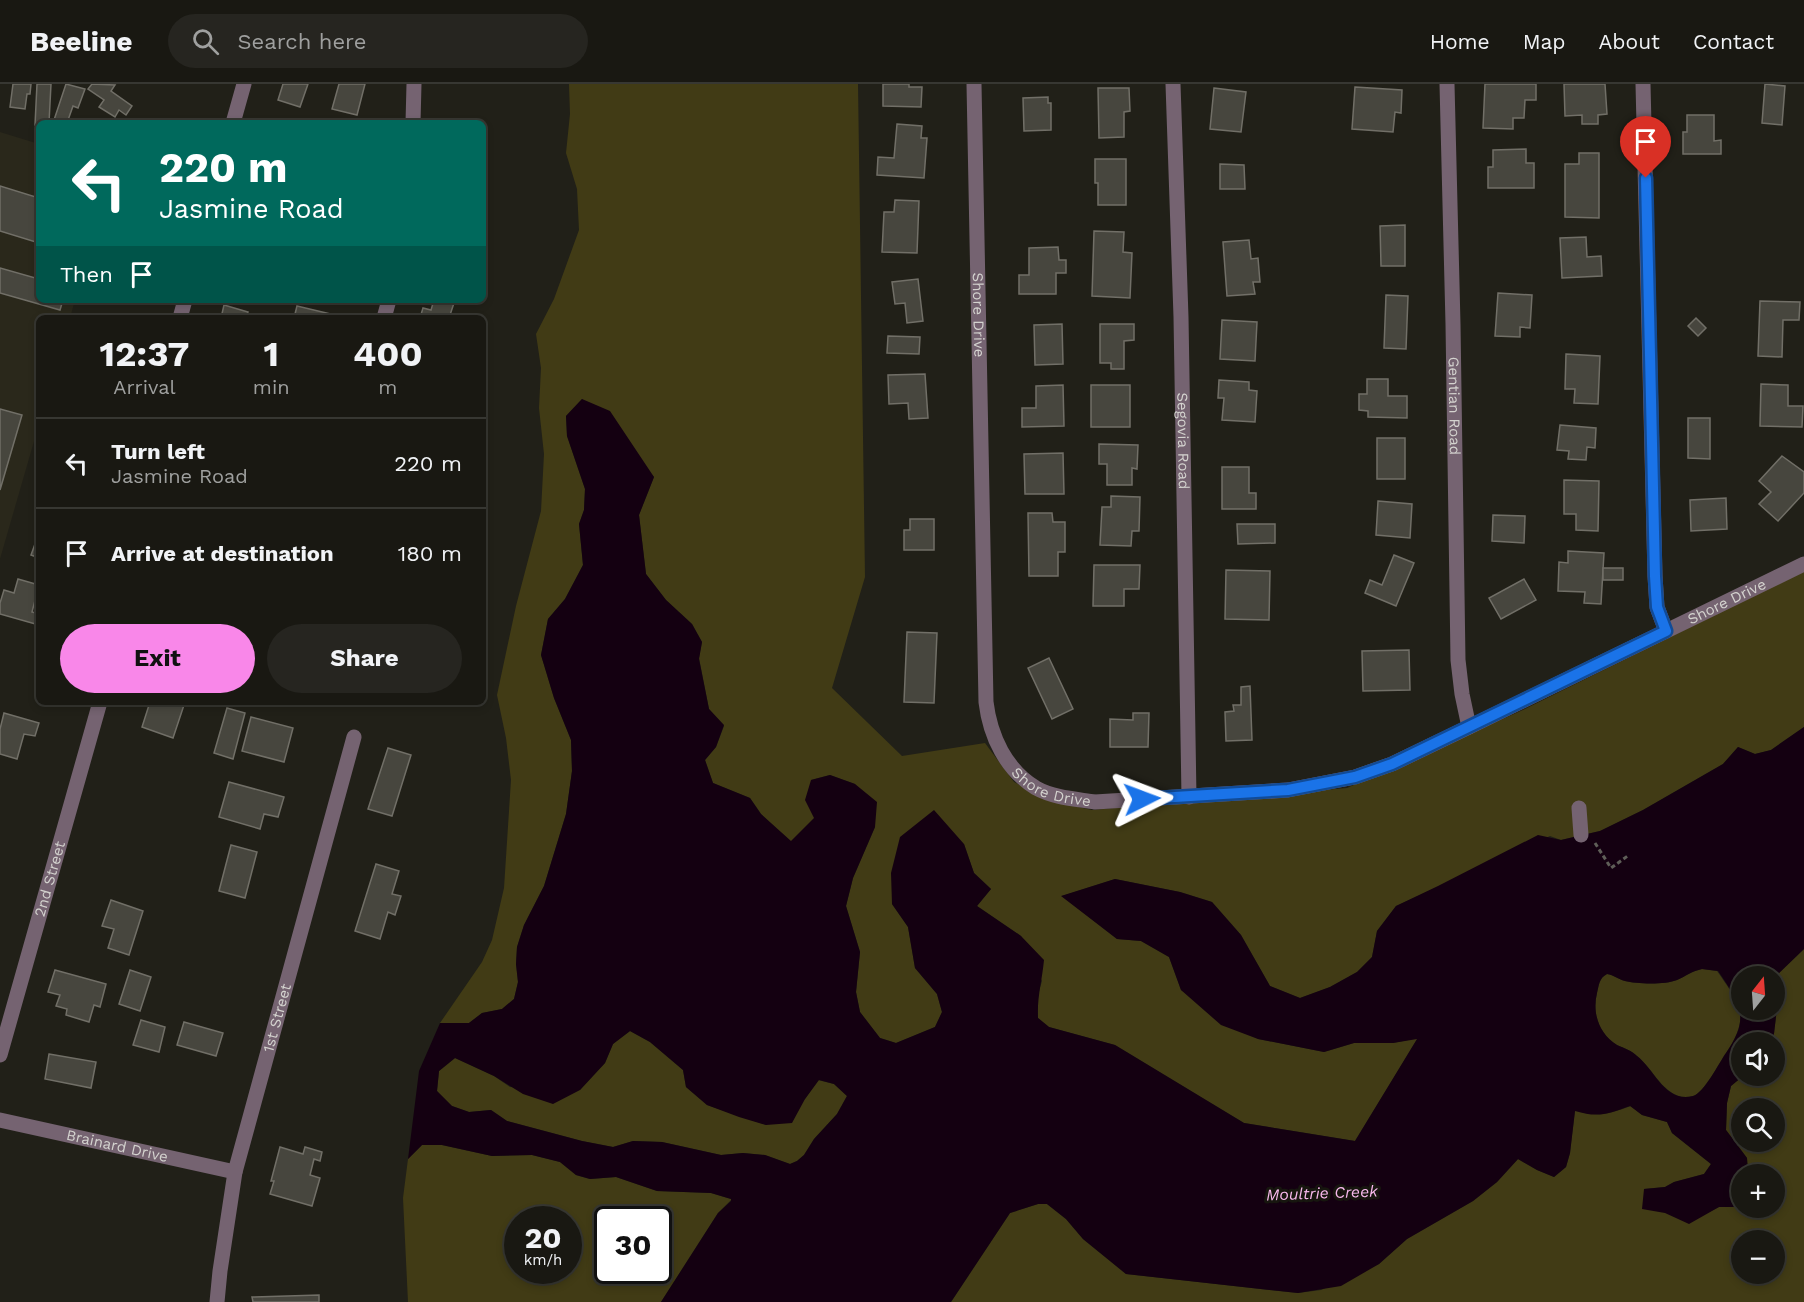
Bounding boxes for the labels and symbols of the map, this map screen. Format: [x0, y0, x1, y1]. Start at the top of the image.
pin [1620, 116, 1671, 178]
street label: Shore Drive [969, 272, 988, 358]
street label: Gentian Road [1444, 356, 1464, 455]
street label: Segovia Road [1173, 392, 1193, 490]
street label: Shore Drive [1685, 575, 1769, 628]
street label: Shore Drive [1008, 764, 1092, 810]
position arrow [1110, 767, 1174, 831]
street label: 2nd Street [31, 838, 69, 919]
north arrow [1731, 966, 1785, 1020]
street label: 1st Street [259, 981, 295, 1054]
street label: Brainard Drive [65, 1126, 170, 1166]
water label: Moultrie Creek [1266, 1182, 1379, 1204]
speed limit sign: 30 [594, 1206, 672, 1284]

